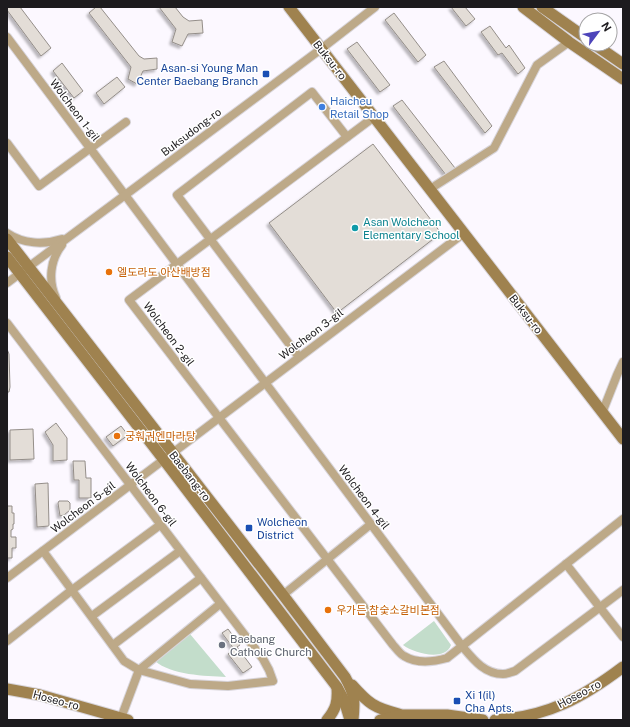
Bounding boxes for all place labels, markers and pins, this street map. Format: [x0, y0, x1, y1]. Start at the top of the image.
place label: Asan-si Young Man Center Baebang Branch [136, 62, 258, 87]
marker: Asan-si Young Man Center Baebang Branch [261, 69, 271, 79]
place label: Haicheu Retail Shop [330, 95, 389, 120]
marker: Haicheu Retail Shop [317, 102, 327, 112]
place label: Asan Wolcheon Elementary School [363, 216, 460, 241]
marker: Asan Wolcheon Elementary School [350, 223, 360, 233]
place label: 엘도라도 아산배방점 [117, 266, 211, 278]
marker: 엘도라도 아산배방점 [104, 267, 114, 277]
place label: 궁훠궈엔마라탕 [125, 430, 196, 442]
marker: 궁훠궈엔마라탕 [112, 431, 122, 441]
place label: Wolcheon District [257, 516, 307, 541]
marker: Wolcheon District [244, 523, 254, 533]
place label: 우가든 참숯소갈비본점 [336, 604, 440, 616]
marker: 우가든 참숯소갈비본점 [323, 605, 333, 615]
place label: Baebang Catholic Church [230, 633, 312, 658]
marker: Baebang Catholic Church [217, 640, 227, 650]
place label: Xi 1(il) Cha Apts. [465, 689, 514, 714]
marker: Xi 1(il) Cha Apts. [452, 696, 462, 706]

